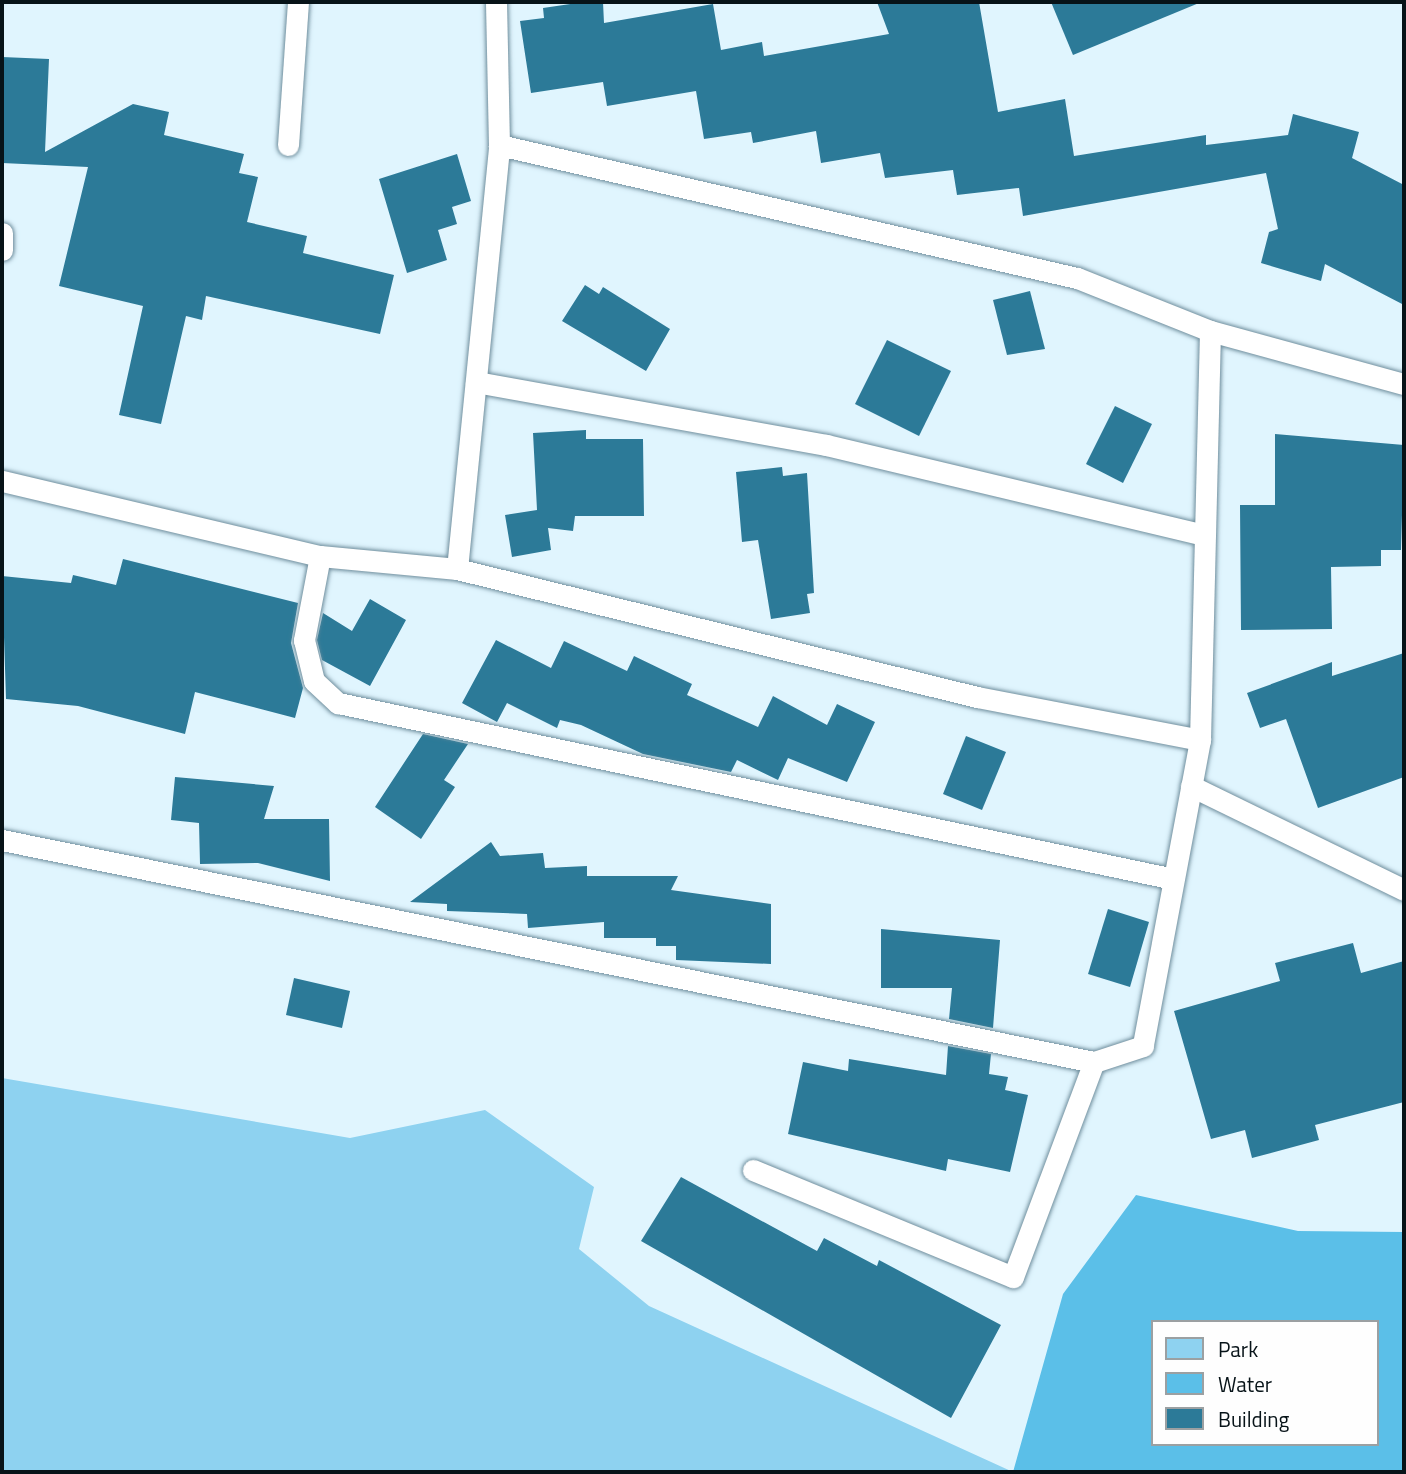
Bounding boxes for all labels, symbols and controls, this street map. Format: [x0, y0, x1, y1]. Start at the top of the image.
legend [1150, 1320, 1378, 1446]
text: Park [1218, 1333, 1258, 1365]
text: Water [1218, 1368, 1272, 1400]
text: Building [1218, 1403, 1289, 1435]

